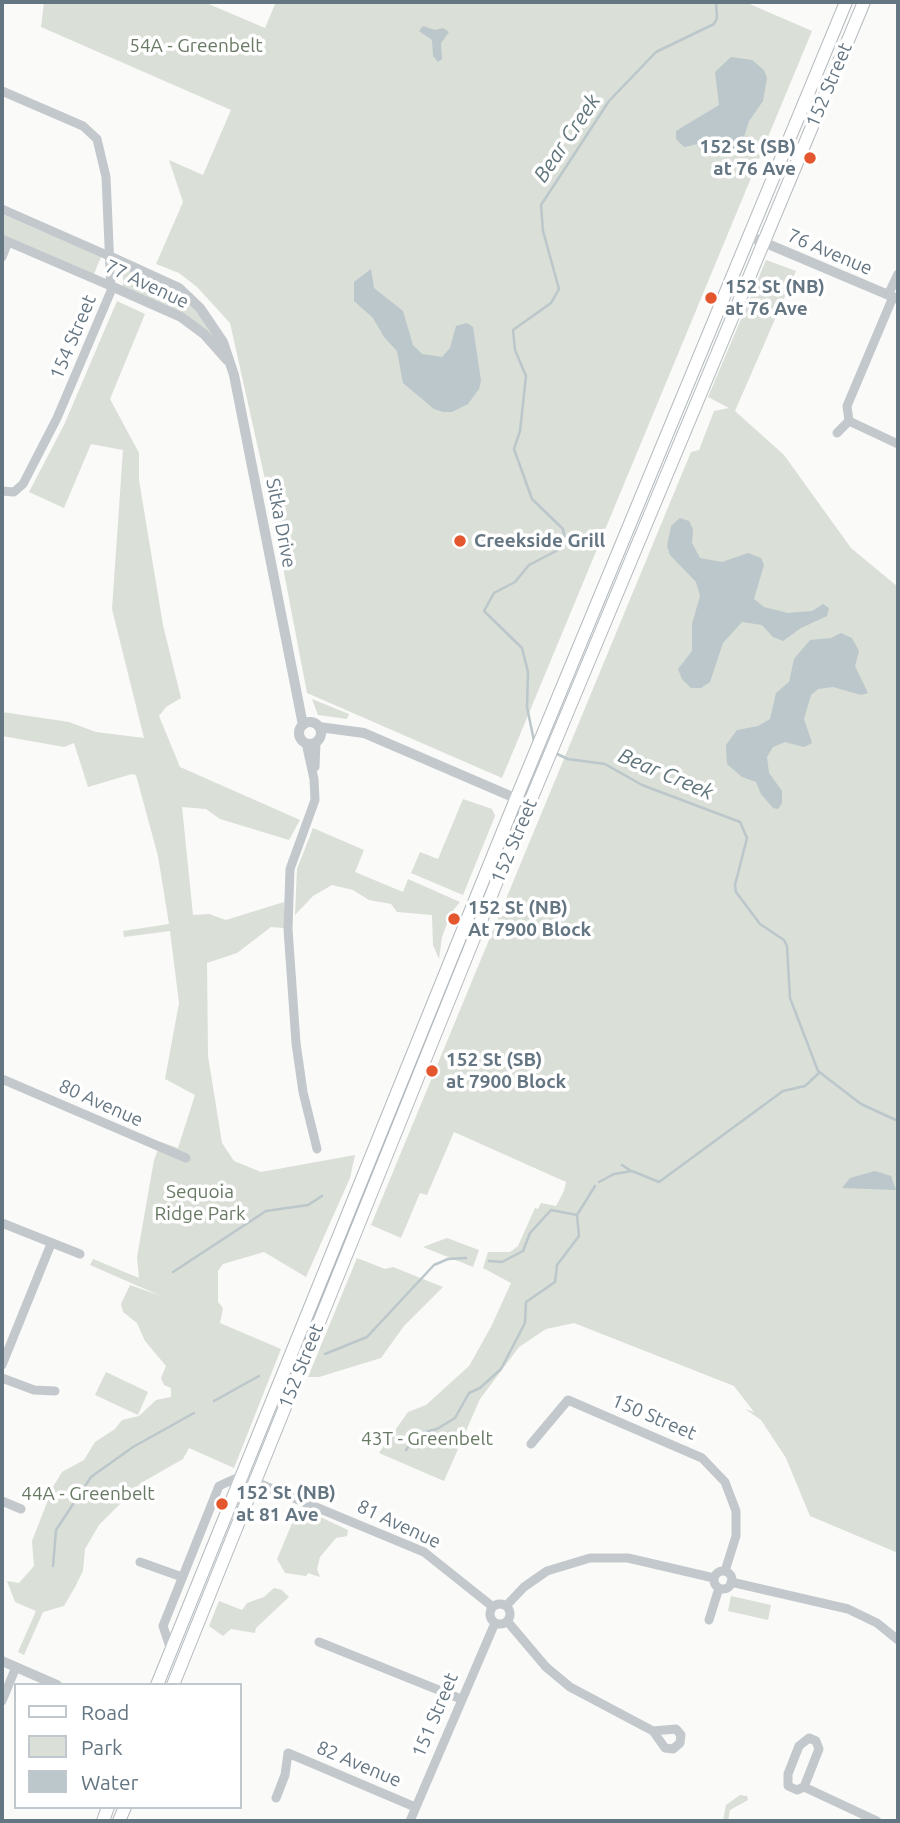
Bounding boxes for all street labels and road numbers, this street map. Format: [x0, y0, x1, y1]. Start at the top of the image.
street label: 152 Street [801, 39, 857, 131]
street label: 76 Avenue [784, 224, 876, 280]
street label: 77 Avenue [101, 255, 193, 313]
street label: 154 Street [45, 291, 101, 383]
street label: Sitka Drive [261, 476, 301, 570]
street label: 152 Street [486, 795, 542, 887]
street label: 80 Avenue [55, 1074, 147, 1132]
street label: 152 Street [274, 1320, 328, 1412]
street label: 150 Street [608, 1389, 700, 1445]
street label: 81 Avenue [353, 1495, 445, 1553]
street label: 151 Street [407, 1669, 463, 1761]
street label: 82 Avenue [313, 1736, 405, 1792]

